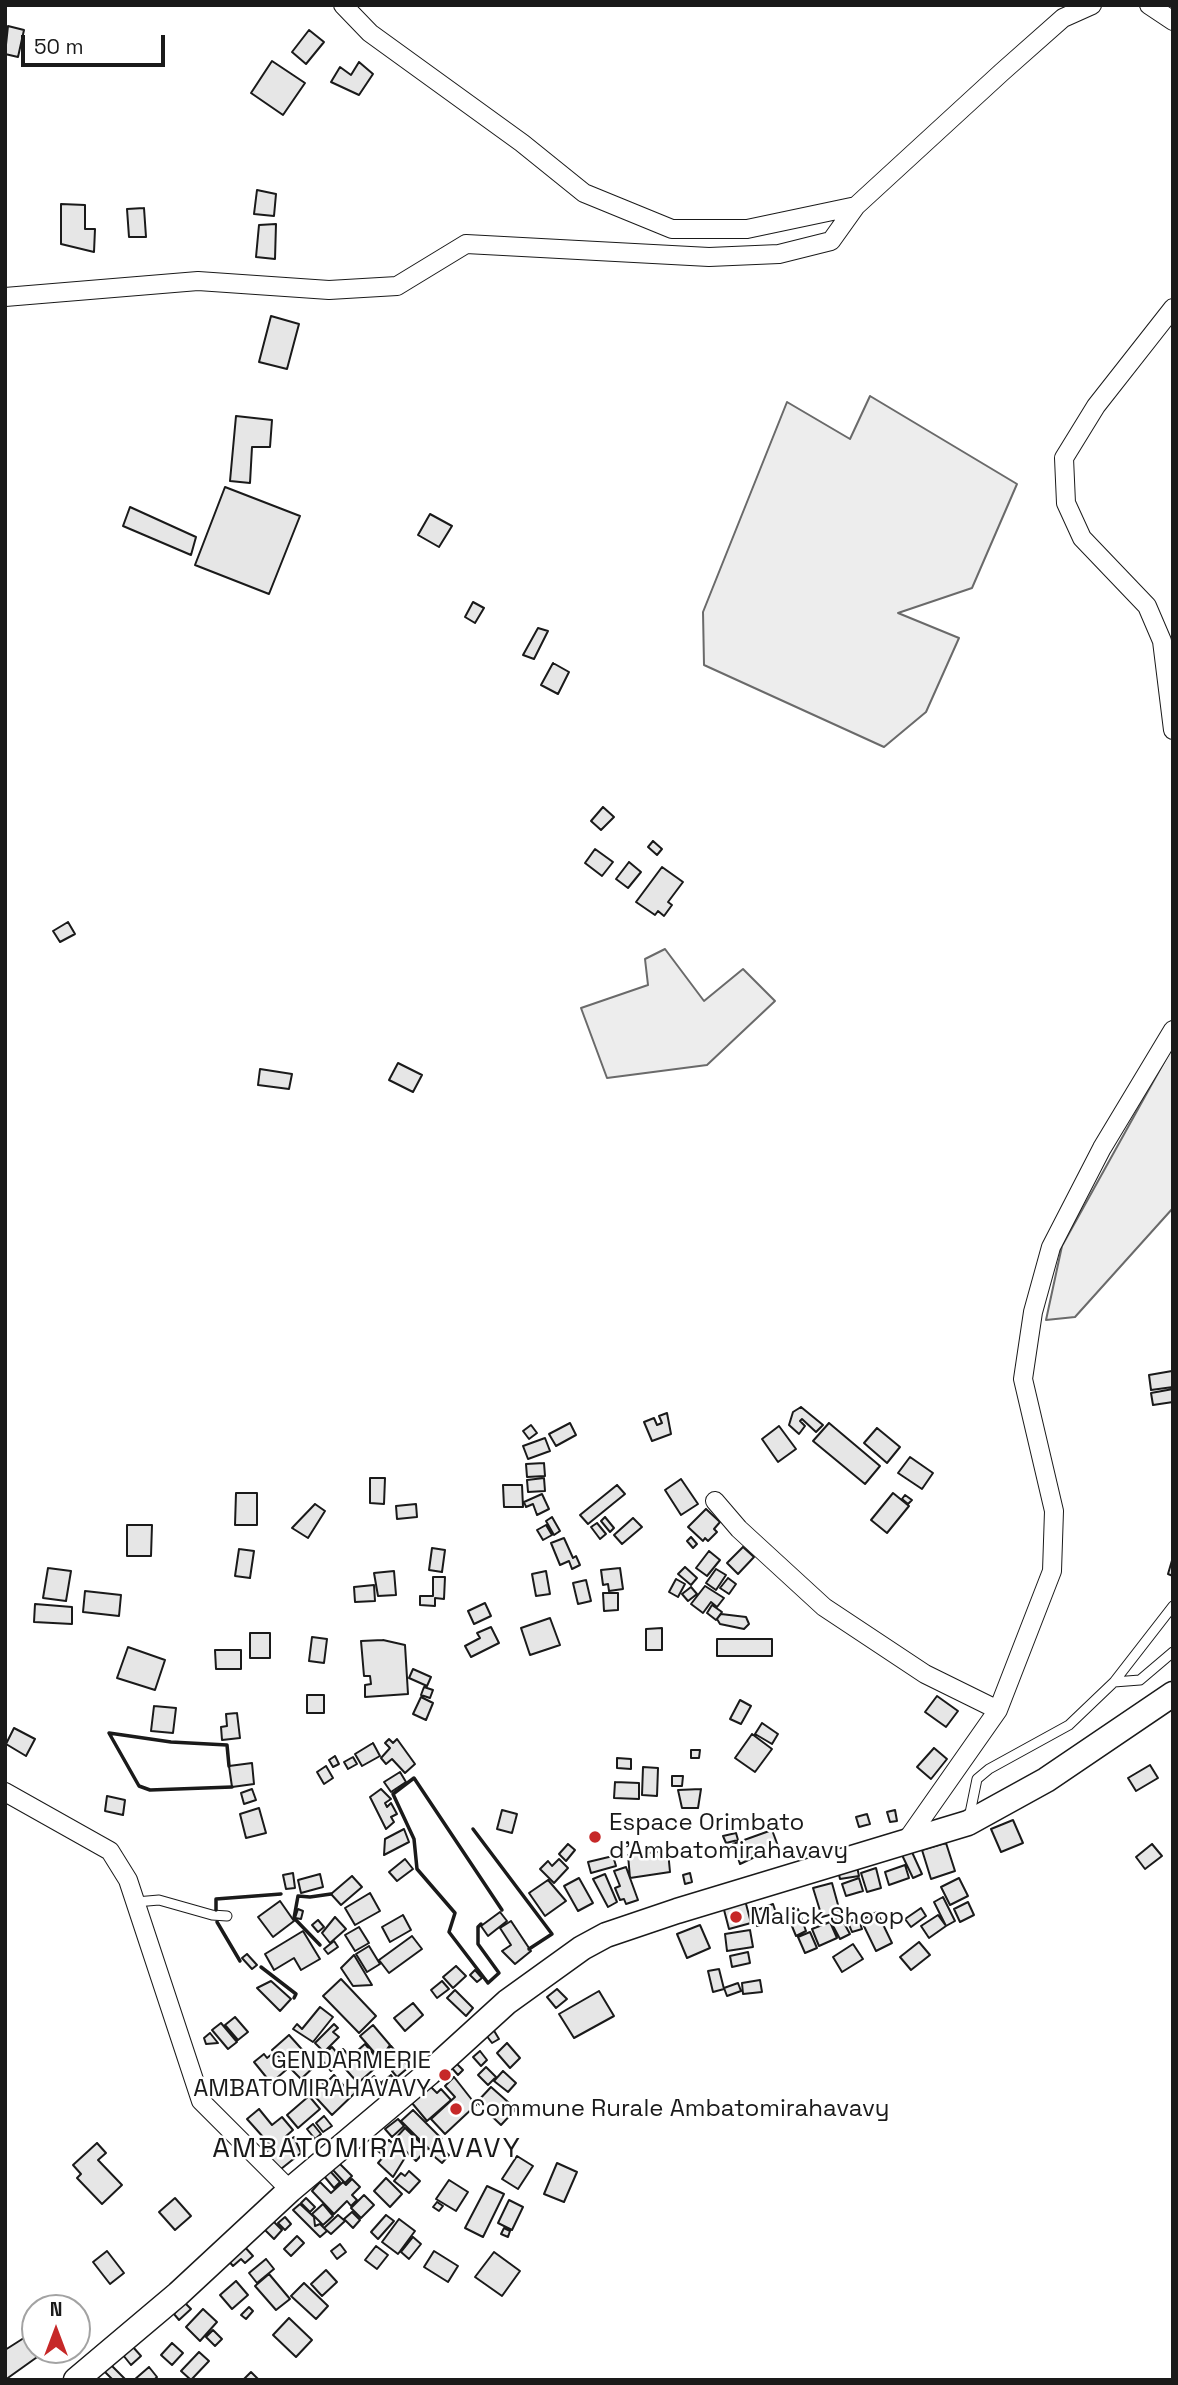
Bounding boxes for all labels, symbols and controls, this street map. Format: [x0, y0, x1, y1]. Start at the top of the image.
scale bar [24, 21, 168, 65]
text: 50 m [34, 33, 84, 60]
place label: Espace Orimbato d'Ambatomirahavavy [609, 1809, 848, 1865]
marker: Espace Orimbato d'Ambatomirahavavy [587, 1829, 603, 1845]
place label: Malick Shoop [750, 1903, 904, 1931]
marker: Malick Shoop [728, 1909, 744, 1925]
place label: GENDARMERIE AMBATOMIRAHAVAVY [193, 2047, 431, 2103]
marker: GENDARMERIE AMBATOMIRAHAVAVY [437, 2067, 453, 2083]
place label: Commune Rurale Ambatomirahavavy [470, 2095, 890, 2123]
marker: Commune Rurale Ambatomirahavavy [448, 2101, 464, 2117]
district label: AMBATOMIRAHAVAVY [214, 2132, 520, 2166]
north arrow [21, 2294, 91, 2364]
text: N [50, 2297, 62, 2322]

